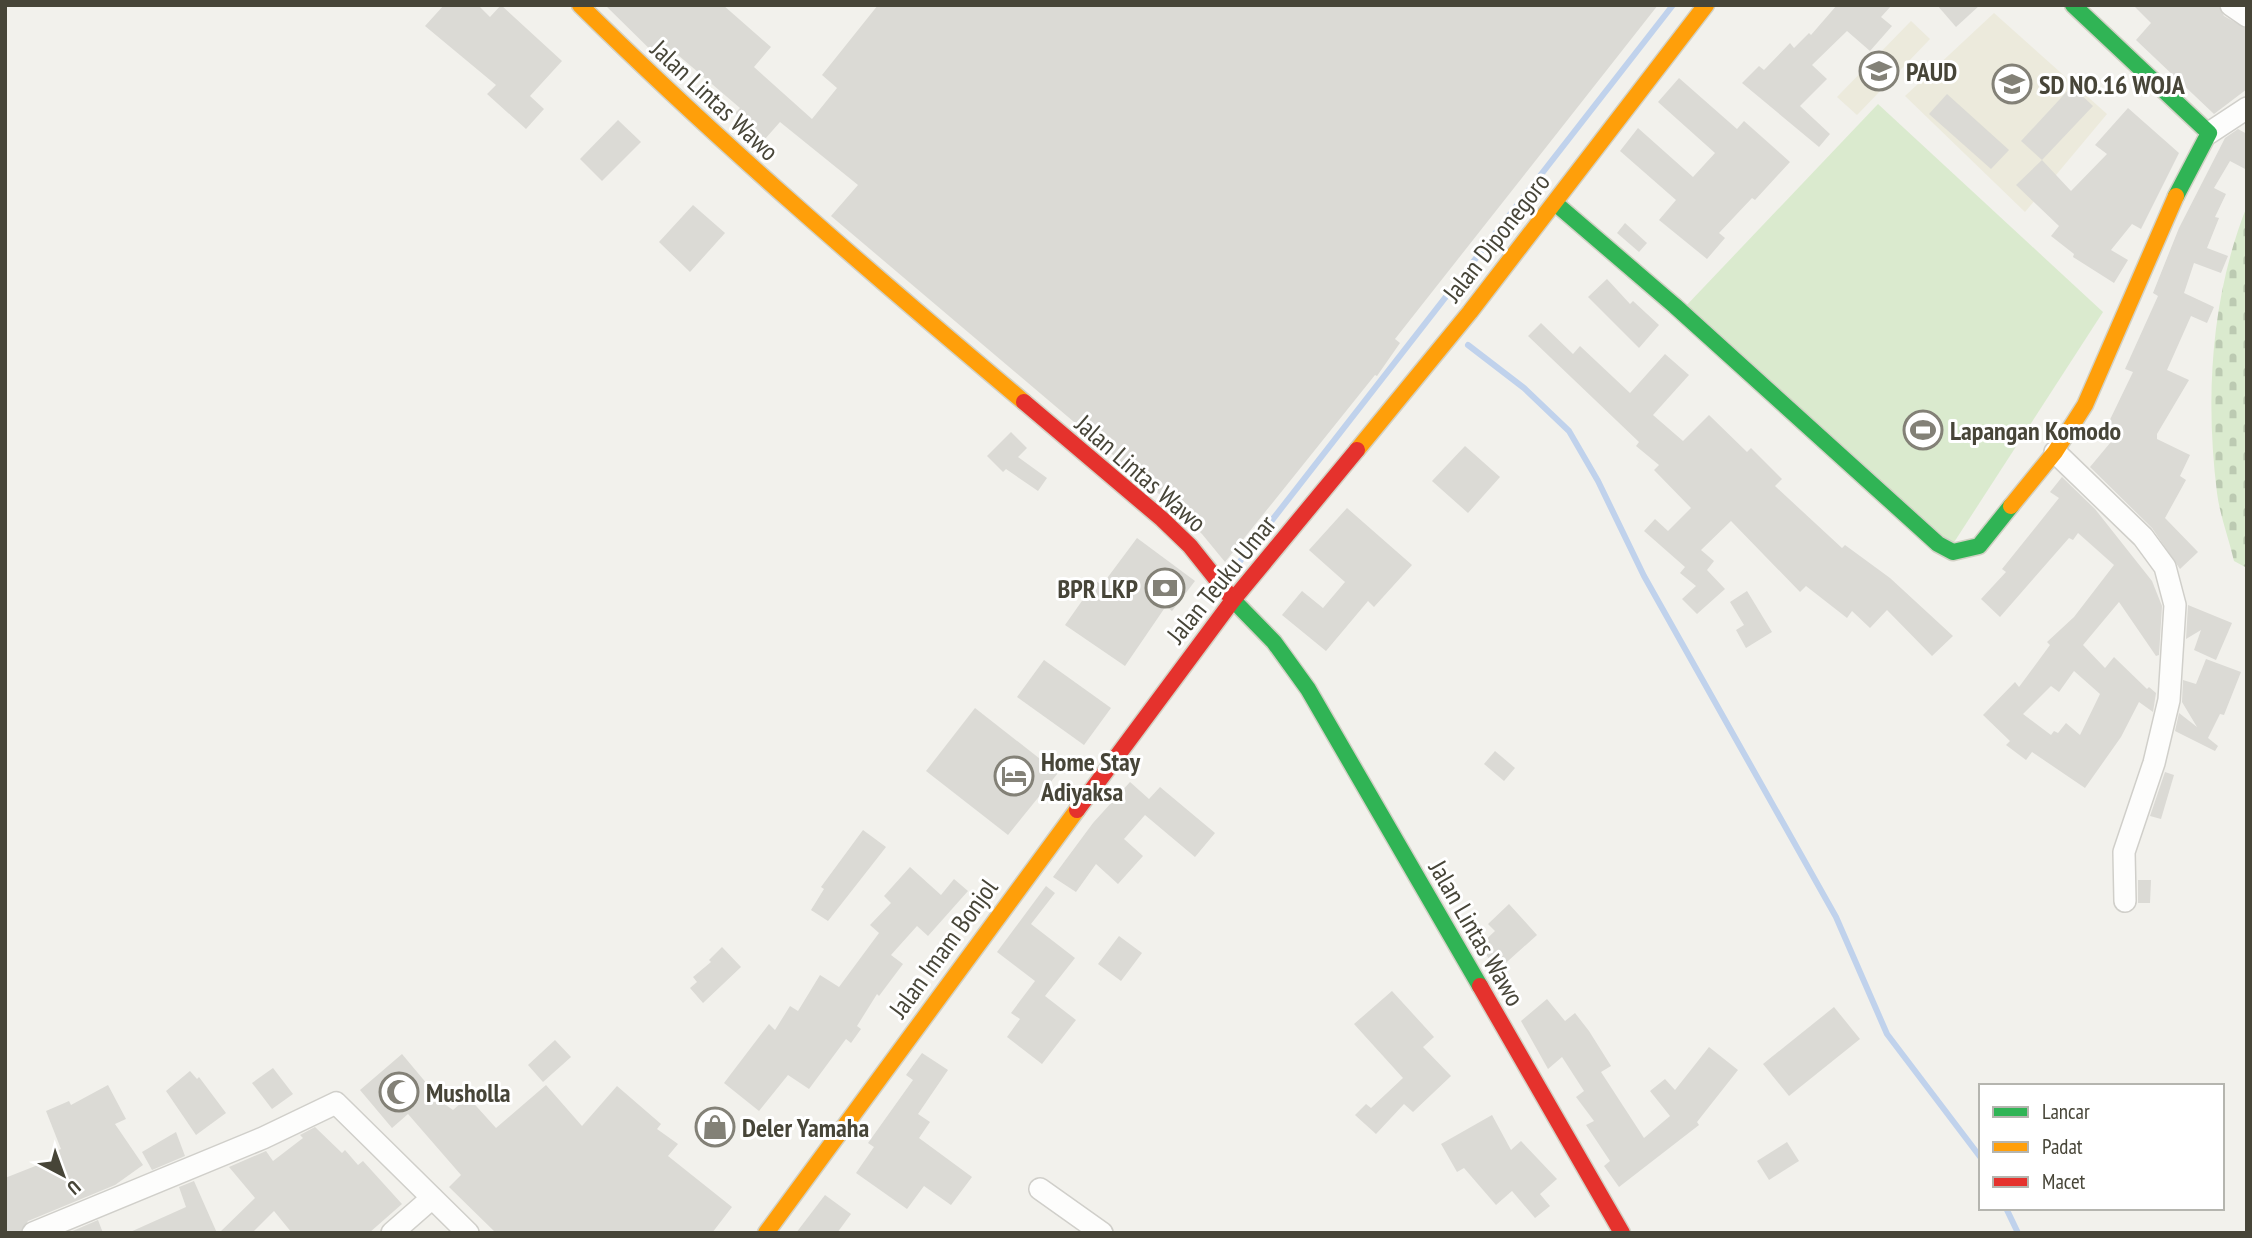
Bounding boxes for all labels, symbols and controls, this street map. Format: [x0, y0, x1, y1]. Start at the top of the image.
street label: Jalan Lintas Wawo [644, 32, 786, 168]
school or university icon: PAUD [1858, 50, 1900, 92]
place label: PAUD [1906, 55, 1957, 88]
school or university icon: SD NO.16 WOJA [1991, 63, 2033, 105]
place label: SD NO.16 WOJA [2039, 68, 2186, 101]
street label: Jalan Diponegoro [1435, 166, 1557, 309]
street label: Jalan Lintas Wawo [1068, 407, 1213, 539]
sports icon: Lapangan Komodo [1902, 409, 1944, 451]
place label: Lapangan Komodo [1950, 414, 2121, 447]
street label: Jalan Teuku Umar [1159, 508, 1283, 650]
bank icon: BPR LKP [1144, 567, 1186, 609]
place label: BPR LKP [1058, 572, 1138, 605]
place label: Home Stay Adiyaksa [1040, 745, 1141, 808]
hotel icon: Home Stay Adiyaksa [993, 755, 1035, 797]
street label: Jalan Lintas Wawo [1422, 853, 1532, 1012]
street label: Jalan Imam Bonjol [881, 872, 1004, 1025]
mosque icon: Musholla [378, 1071, 420, 1113]
place label: Musholla [426, 1076, 511, 1109]
legend [1979, 1084, 2224, 1210]
text: Lancar [2042, 1098, 2090, 1125]
shop icon: Deler Yamaha [694, 1106, 736, 1148]
place label: Deler Yamaha [742, 1111, 869, 1144]
text: Padat [2042, 1133, 2083, 1160]
north arrow [28, 1140, 98, 1210]
text: Macet [2042, 1168, 2086, 1195]
text: U [63, 1176, 86, 1200]

